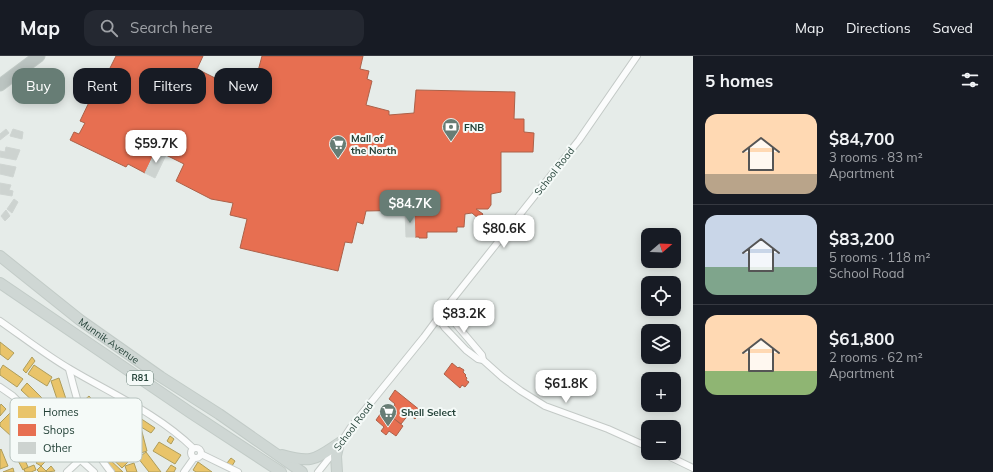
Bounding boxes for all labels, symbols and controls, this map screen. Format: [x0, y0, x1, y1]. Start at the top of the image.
search box [84, 10, 364, 46]
text: Map [20, 16, 60, 40]
icon: search [98, 17, 120, 39]
text: Search here [130, 18, 213, 37]
text: Map [795, 19, 824, 37]
text: Directions [846, 19, 911, 37]
text: Saved [933, 19, 973, 37]
chip: Buy [12, 68, 65, 104]
chip: Rent [73, 68, 131, 104]
chip: Filters [139, 68, 206, 104]
chip: New [214, 68, 272, 104]
icon: filters [959, 69, 981, 91]
text: 5 homes [705, 70, 773, 91]
bank icon: FNB [441, 117, 461, 142]
place label: FNB [464, 121, 484, 134]
text: $84,700 [829, 128, 894, 149]
pin: $59.7K [123, 130, 189, 164]
icon: home [737, 130, 785, 178]
place label: Mall of the North [351, 132, 397, 157]
supermarket icon: Mall of the North [328, 134, 348, 159]
text: $59.7K [134, 135, 178, 151]
street label: School Road [531, 144, 577, 198]
text: 3 rooms · 83 m² [829, 149, 923, 165]
text: Apartment [829, 165, 894, 181]
pin: $84.7K [377, 190, 443, 224]
text: $84.7K [388, 195, 432, 211]
pin: $80.6K [471, 215, 537, 249]
text: $80.6K [482, 220, 526, 236]
north arrow [641, 228, 681, 268]
map controls [641, 228, 681, 460]
text: $83,200 [829, 228, 894, 249]
icon: home [737, 231, 785, 279]
text: 5 rooms · 118 m² [829, 249, 930, 265]
text: School Road [829, 265, 904, 281]
button: locate [641, 276, 681, 316]
pin: $83.2K [431, 300, 497, 334]
text: $83.2K [442, 305, 486, 321]
street label: Munnik Avenue [76, 315, 142, 367]
button: layers [641, 324, 681, 364]
text: $61,800 [829, 328, 894, 349]
icon: home [737, 331, 785, 379]
text: 2 rooms · 62 m² [829, 349, 923, 365]
text: Apartment [829, 365, 894, 381]
pin: $61.8K [533, 370, 599, 404]
road number: R81 [127, 371, 153, 385]
button: + [641, 372, 681, 412]
text: $61.8K [544, 375, 588, 391]
legend [10, 398, 142, 462]
street label: School Road [331, 399, 376, 453]
supermarket icon: Shell Select [378, 402, 398, 427]
text: Homes [43, 405, 79, 419]
place label: Shell Select [401, 406, 456, 419]
button: − [641, 420, 681, 460]
text: Shops [43, 423, 75, 437]
text: Other [43, 441, 72, 455]

